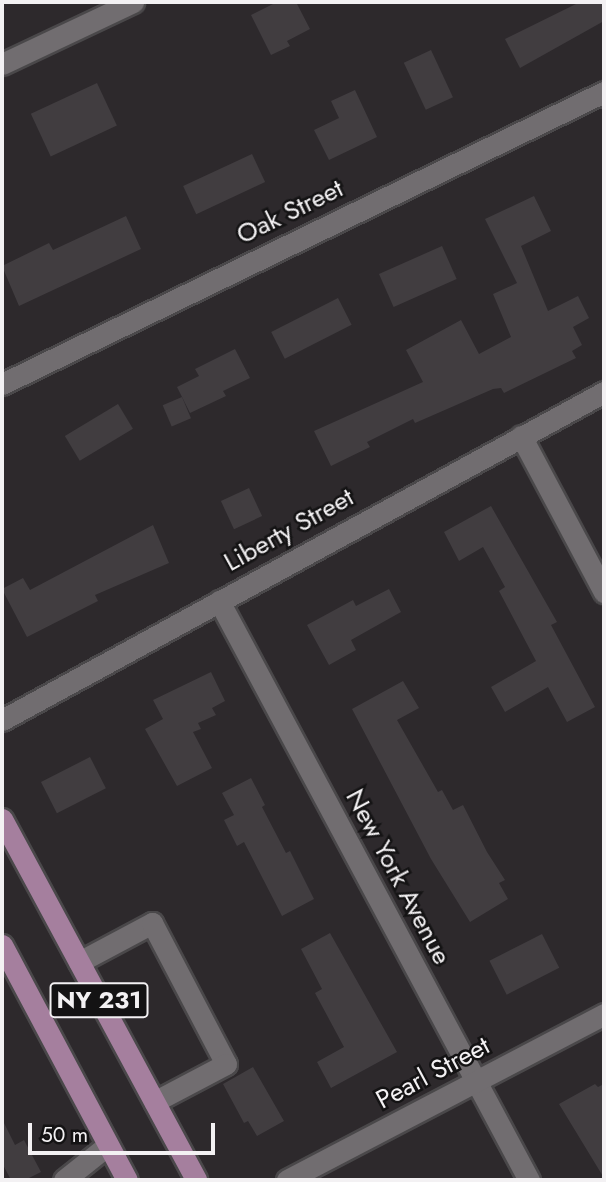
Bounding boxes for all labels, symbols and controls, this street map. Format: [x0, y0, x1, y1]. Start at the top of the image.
street label: Oak Street [232, 173, 348, 251]
street label: Liberty Street [219, 482, 359, 578]
street label: New York Avenue [339, 784, 457, 970]
road number: NY 231 [48, 980, 150, 1020]
street label: Pearl Street [371, 1030, 495, 1116]
scale bar [32, 1108, 219, 1152]
text: 50 m [41, 1120, 88, 1150]

